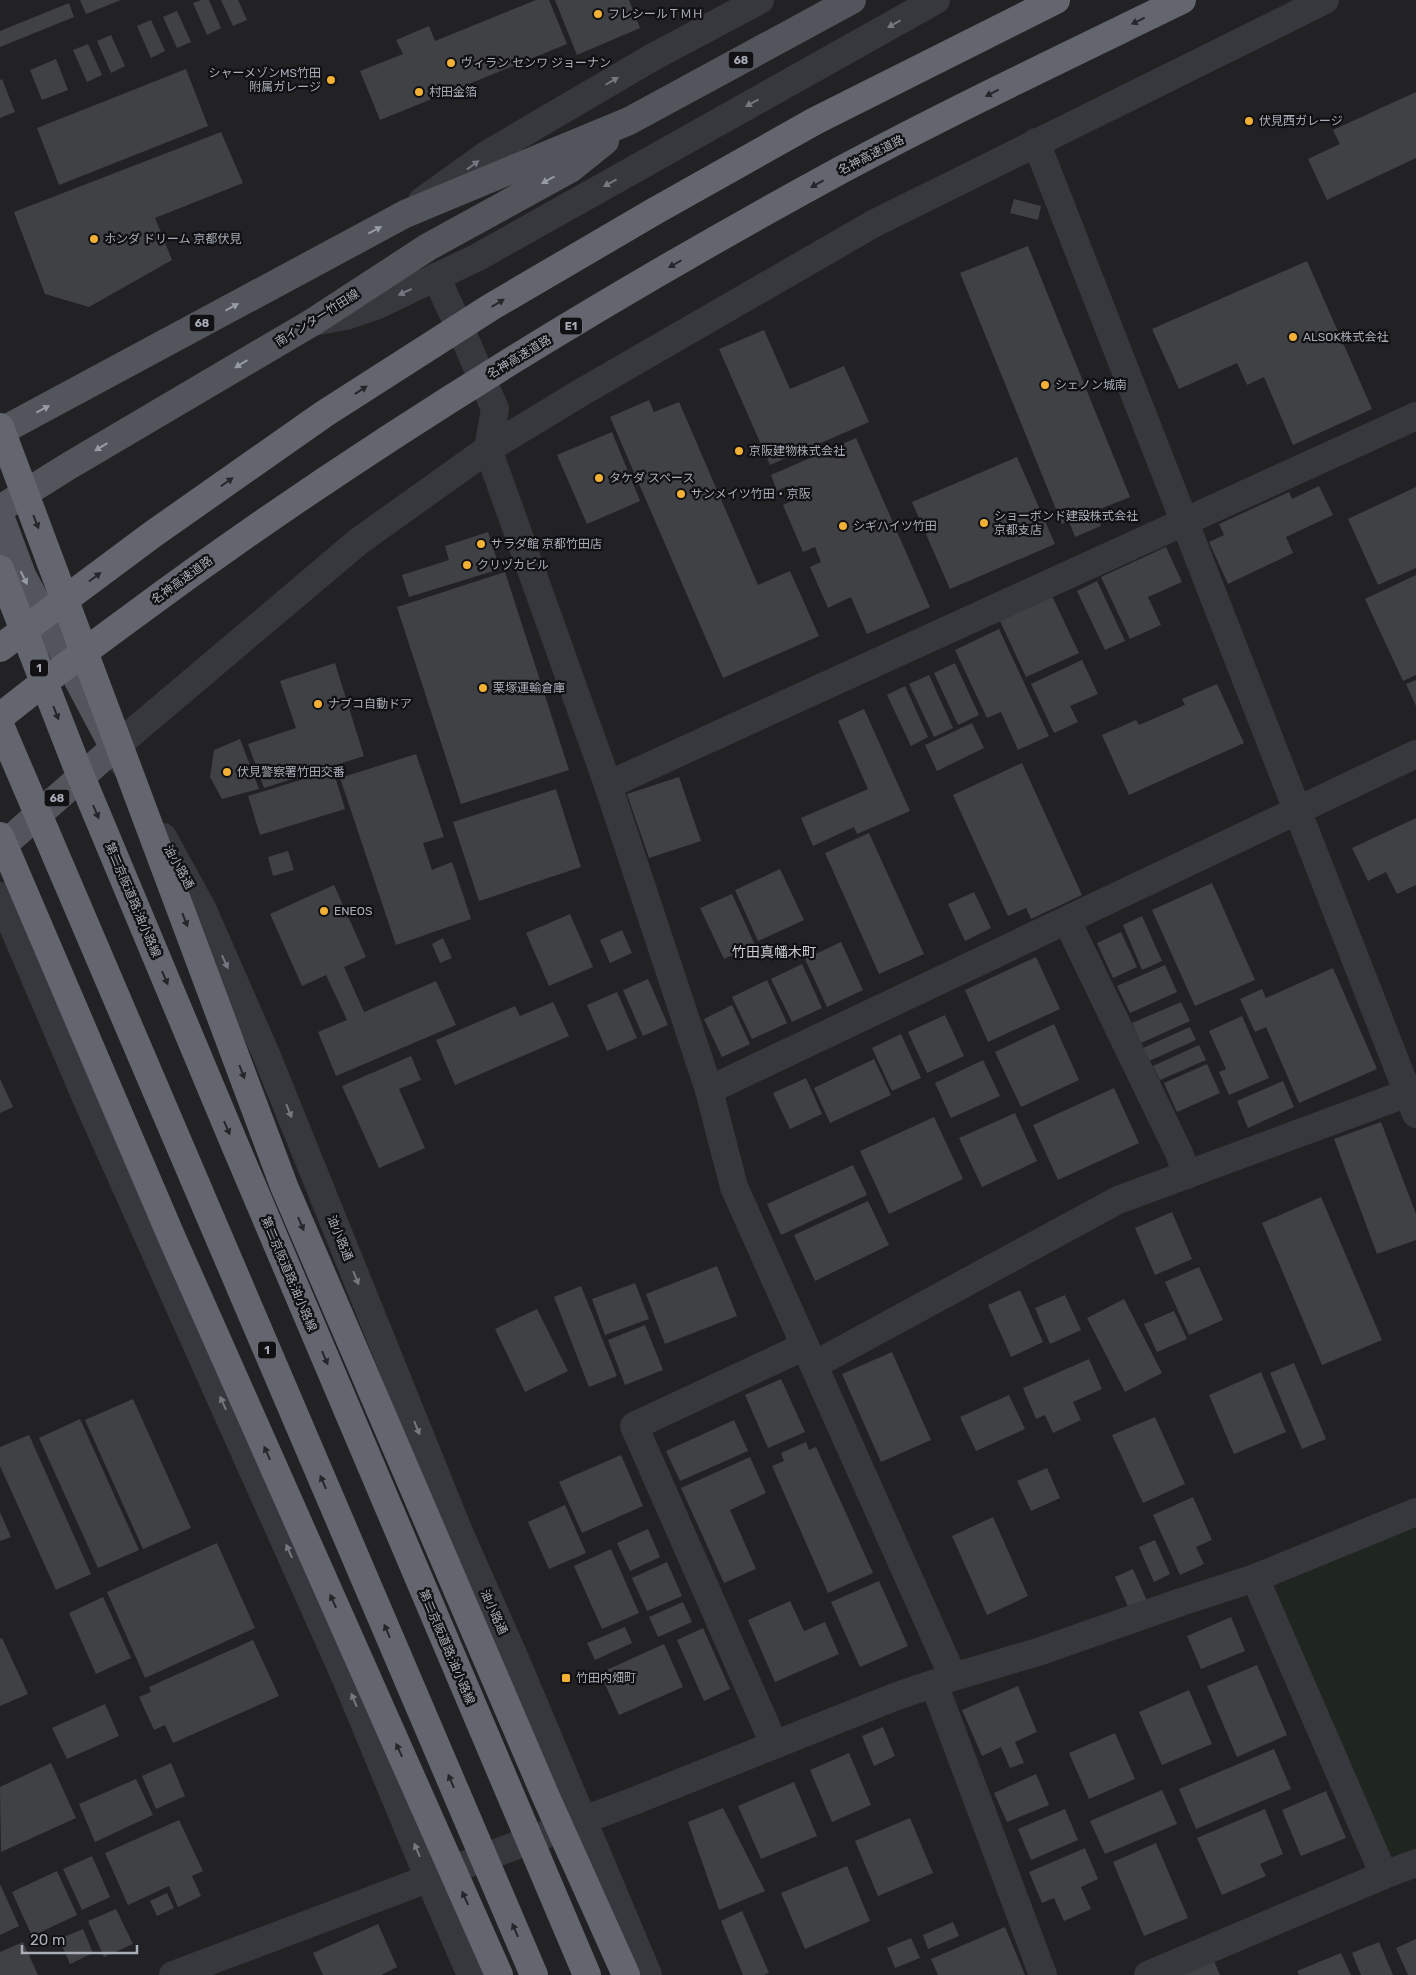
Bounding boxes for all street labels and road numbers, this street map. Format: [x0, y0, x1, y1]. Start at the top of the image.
road number: 68 [728, 52, 754, 68]
street label: 名神高速道路 [836, 132, 906, 178]
street label: 南インター竹田線 [273, 287, 361, 349]
road number: 68 [190, 314, 214, 332]
road number: E1 [560, 318, 582, 334]
street label: 名神高速道路 [485, 332, 553, 382]
street label: 名神高速道路 [149, 553, 215, 607]
road number: 1 [30, 660, 48, 676]
road number: 68 [44, 790, 70, 806]
street label: 第二京阪道路;油小路線 [102, 841, 164, 959]
street label: 油小路通 [161, 843, 197, 891]
street label: 油小路通 [325, 1213, 355, 1263]
street label: 第二京阪道路;油小路線 [258, 1215, 320, 1333]
road number: 1 [258, 1342, 276, 1358]
street label: 油小路通 [478, 1587, 510, 1637]
street label: 第二京阪道路;油小路線 [416, 1588, 478, 1706]

